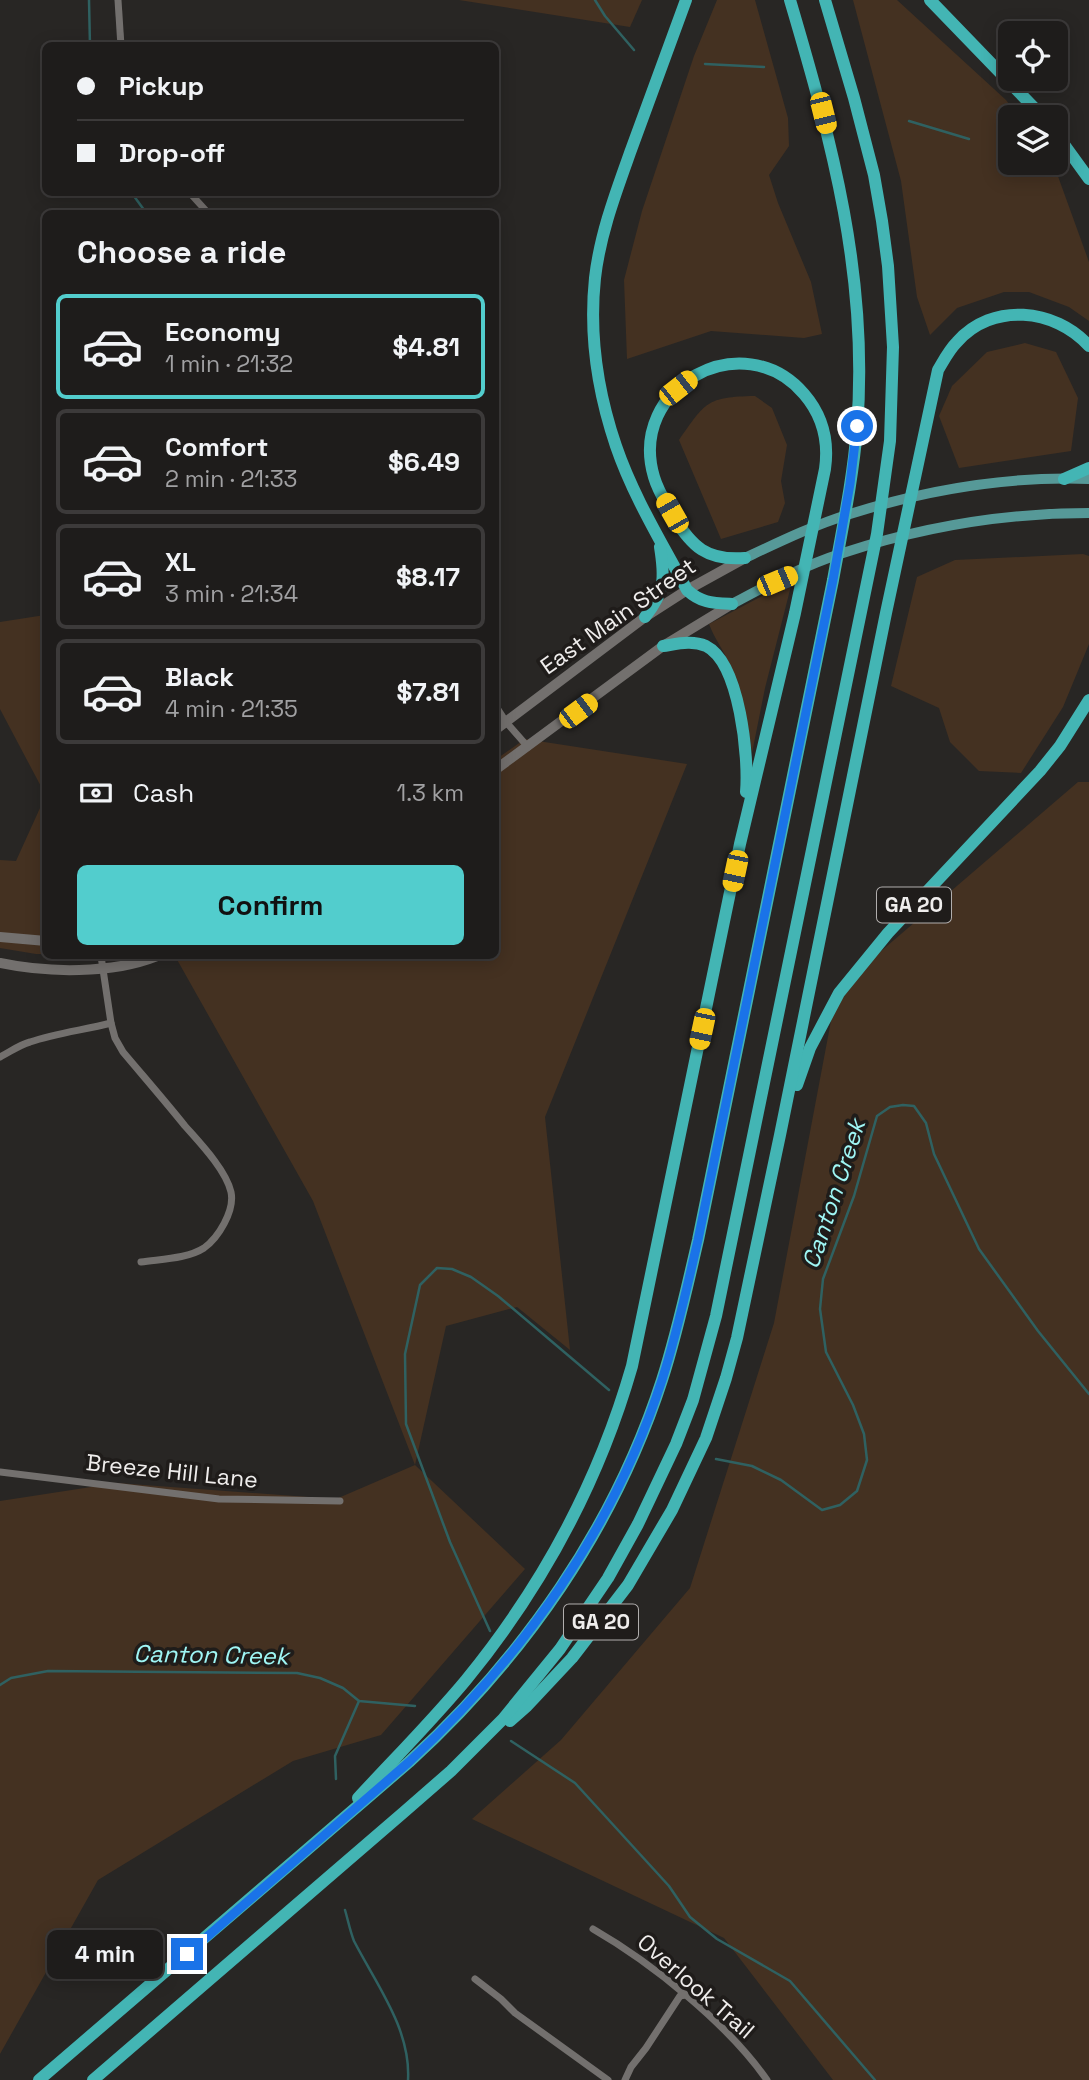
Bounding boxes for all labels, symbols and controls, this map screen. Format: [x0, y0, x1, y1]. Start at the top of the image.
map controls [998, 21, 1068, 175]
button: locate [998, 21, 1068, 91]
text: Pickup [119, 69, 204, 103]
car [808, 90, 839, 136]
button: layers [998, 105, 1068, 175]
text: Drop-off [119, 136, 225, 170]
text: Choose a ride [77, 232, 287, 272]
icon: car [81, 315, 144, 378]
text: Economy [165, 315, 281, 349]
text: $4.81 [393, 330, 460, 364]
text: 1 min · 21:32 [165, 349, 293, 379]
car [655, 367, 702, 409]
route start [841, 410, 873, 442]
icon: car [81, 430, 144, 493]
text: Comfort [165, 430, 268, 464]
text: $6.49 [388, 445, 460, 479]
text: 2 min · 21:33 [165, 464, 298, 494]
car [653, 490, 692, 536]
icon: car [81, 545, 144, 608]
text: XL [165, 545, 196, 579]
street label: East Main Street [534, 551, 702, 681]
text: $8.17 [396, 560, 460, 594]
car [754, 563, 801, 599]
text: 3 min · 21:34 [165, 579, 298, 609]
icon: car [81, 660, 144, 723]
text: Black [165, 660, 234, 694]
text: $7.81 [397, 675, 460, 709]
car [555, 690, 602, 732]
text: 4 min · 21:35 [165, 694, 298, 724]
icon: cash [77, 774, 115, 812]
text: Cash [133, 776, 194, 810]
text: 1.3 km [397, 778, 464, 808]
car [721, 848, 750, 894]
button: Confirm [77, 865, 464, 945]
road number: GA 20 [877, 888, 951, 922]
car [688, 1006, 717, 1052]
water label: Canton Creek [795, 1112, 873, 1272]
street label: Breeze Hill Lane [85, 1447, 259, 1495]
road number: GA 20 [564, 1604, 638, 1640]
water label: Canton Creek [133, 1638, 292, 1671]
street label: Overlook Trail [631, 1927, 761, 2045]
callout: 4 min [47, 1930, 162, 1979]
route end [171, 1938, 203, 1970]
text: 4 min [75, 1939, 135, 1969]

